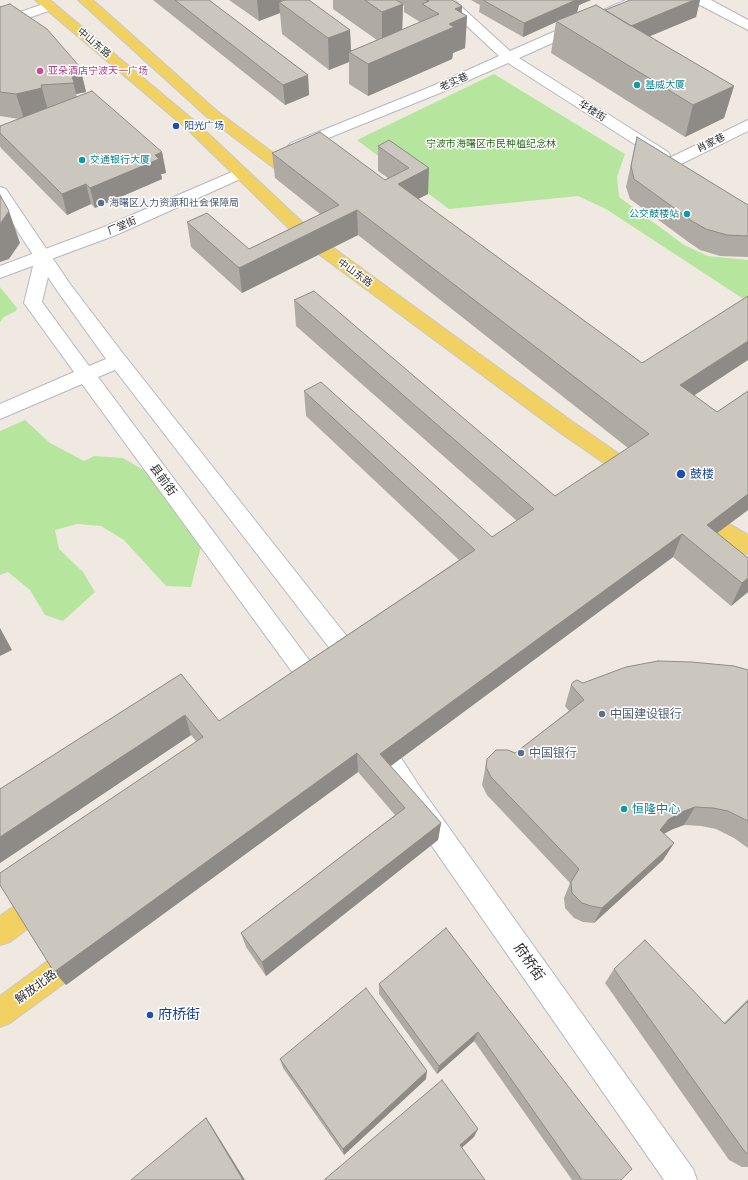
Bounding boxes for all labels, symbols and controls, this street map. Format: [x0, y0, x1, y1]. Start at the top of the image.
street label: 中山东路 [75, 26, 113, 60]
place label: 亚朵酒店宁波天一广场 [48, 65, 148, 77]
marker: 亚朵酒店宁波天一广场 [35, 66, 45, 76]
street label: 老实巷 [438, 70, 470, 94]
place label: 基威大厦 [645, 79, 685, 91]
marker: 基威大厦 [632, 80, 642, 90]
street label: 华楼街 [576, 98, 608, 124]
place label: 阳光广场 [184, 120, 224, 132]
marker: 阳光广场 [171, 121, 181, 131]
street label: 肖家巷 [695, 131, 727, 155]
park label: 宁波市海曙区市民种植纪念林 [426, 138, 556, 150]
place label: 交通银行大厦 [90, 154, 150, 166]
marker: 交通银行大厦 [77, 155, 87, 165]
place label: 海曙区人力资源和社会保障局 [109, 197, 239, 209]
marker: 海曙区人力资源和社会保障局 [96, 198, 106, 208]
place label: 公交鼓楼站 [629, 208, 679, 220]
marker: 公交鼓楼站 [682, 209, 692, 219]
street label: 厂堂街 [106, 215, 138, 237]
street label: 中山东路 [335, 256, 375, 290]
street label: 县前街 [147, 461, 179, 499]
place label: 鼓楼 [690, 467, 714, 481]
marker: 鼓楼 [675, 468, 687, 480]
place label: 中国建设银行 [610, 707, 682, 721]
marker: 中国建设银行 [597, 709, 607, 719]
place label: 中国银行 [529, 746, 577, 760]
marker: 中国银行 [516, 748, 526, 758]
place label: 恒隆中心 [632, 802, 680, 816]
marker: 恒隆中心 [619, 804, 629, 814]
street label: 府桥街 [510, 940, 548, 984]
street label: 解放北路 [12, 967, 60, 1007]
place label: 府桥街 [158, 1007, 200, 1023]
marker: 府桥街 [145, 1010, 155, 1020]

